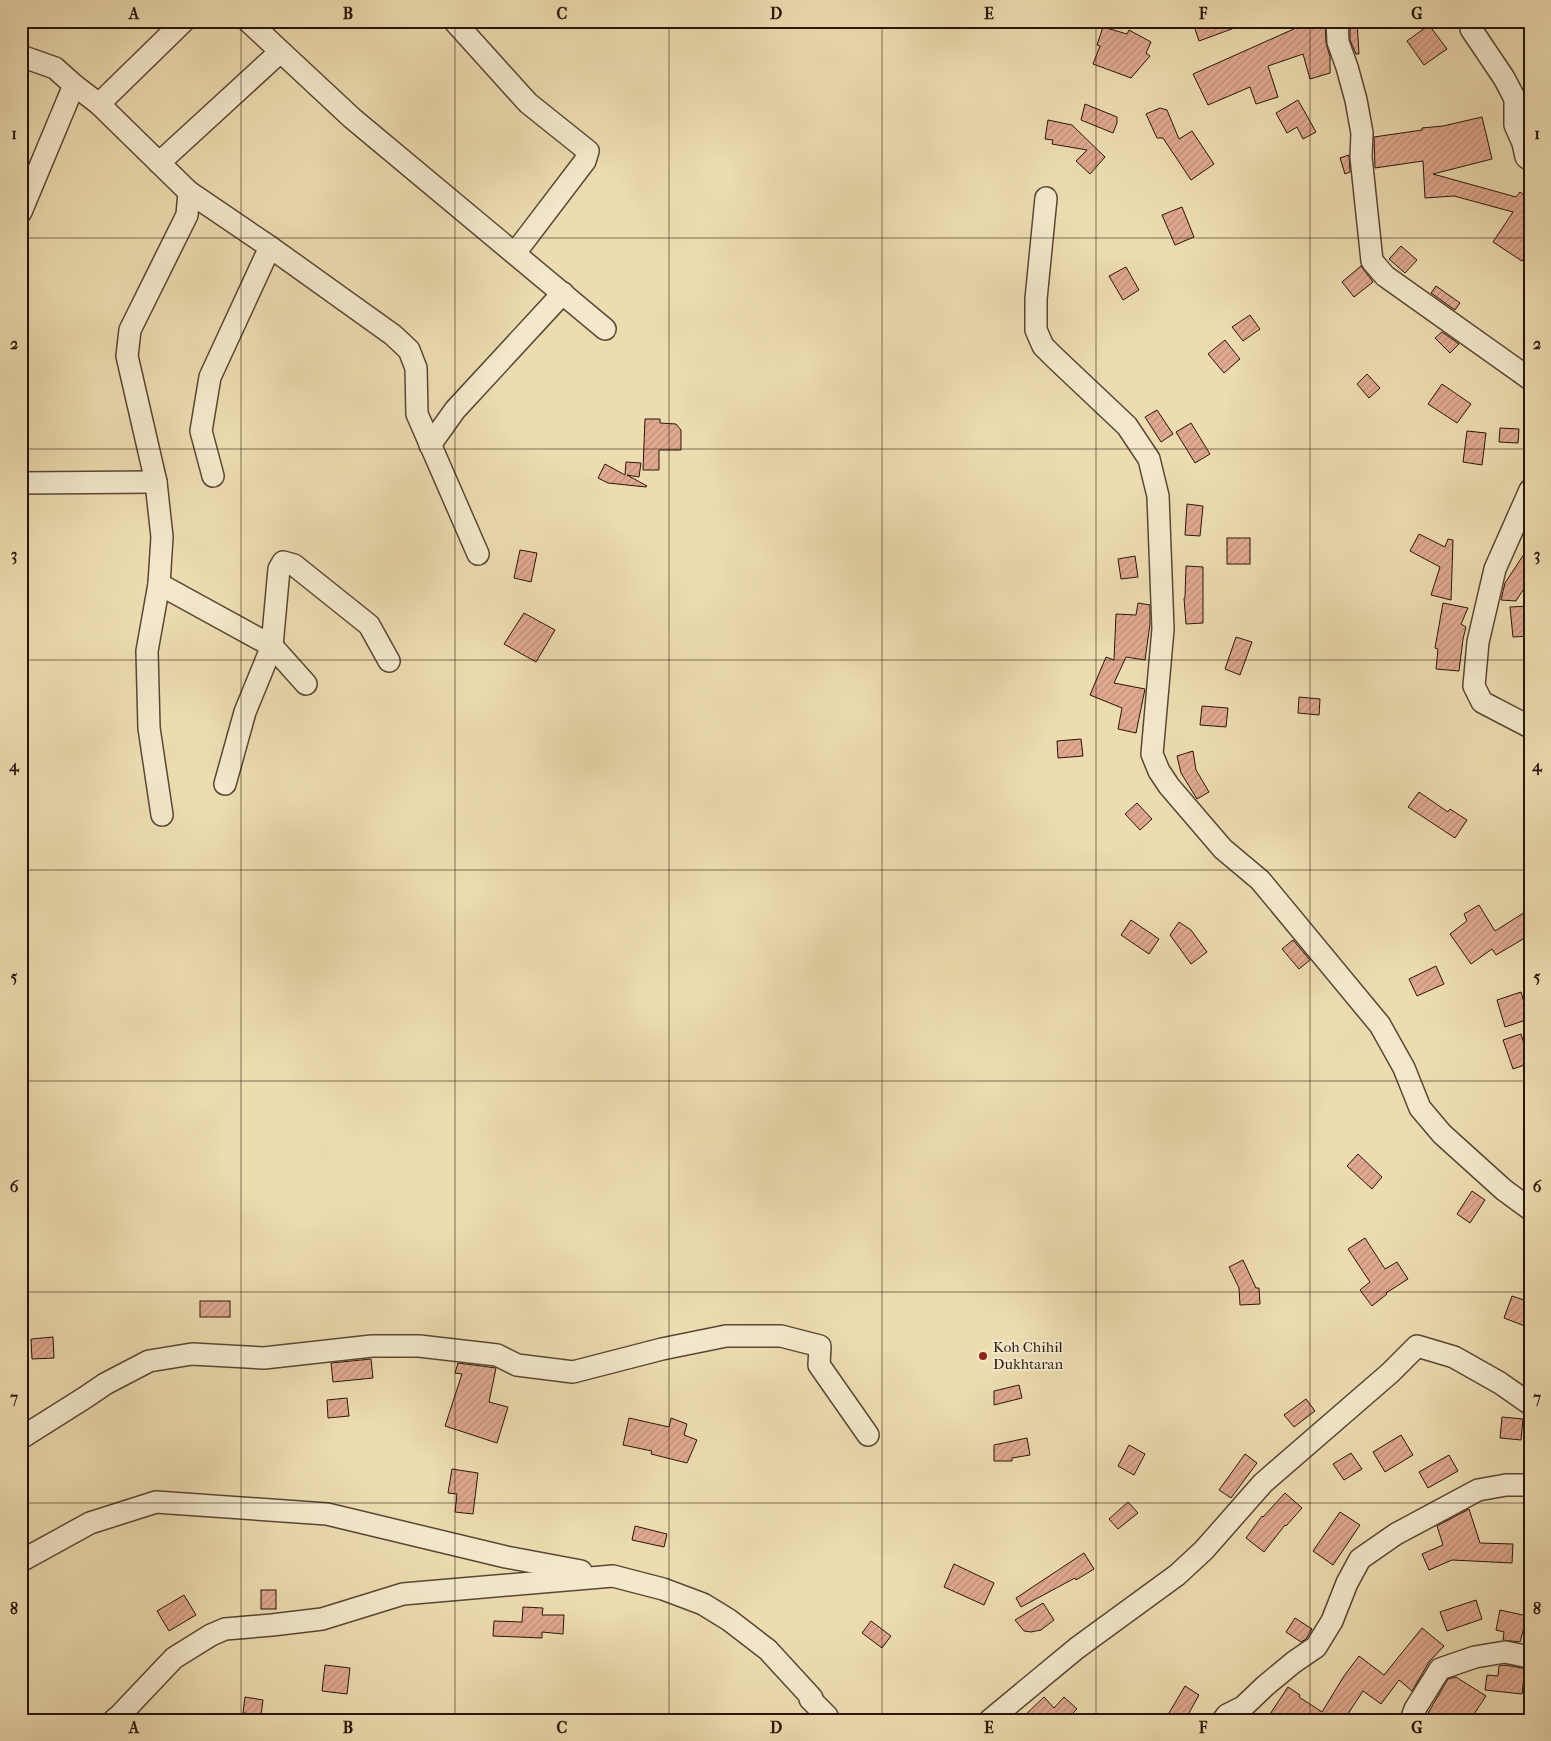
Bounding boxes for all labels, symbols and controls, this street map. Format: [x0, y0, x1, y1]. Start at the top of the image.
text: A [128, 4, 140, 23]
text: B [343, 4, 353, 23]
text: C [557, 4, 568, 23]
text: D [770, 4, 782, 23]
text: E [984, 4, 994, 23]
text: F [1198, 4, 1208, 23]
text: G [1411, 4, 1423, 23]
text: 1 [11, 124, 17, 143]
text: 1 [1534, 124, 1540, 143]
text: 2 [10, 334, 18, 353]
text: 2 [1533, 334, 1541, 353]
text: 3 [11, 545, 17, 565]
text: 3 [1534, 545, 1540, 565]
text: 4 [8, 756, 20, 776]
text: 4 [1531, 756, 1543, 776]
text: 5 [11, 967, 18, 986]
text: 5 [1534, 967, 1541, 986]
text: 6 [10, 1177, 19, 1196]
text: 6 [1533, 1177, 1542, 1196]
place label: Koh Chihil Dukhtaran [993, 1338, 1064, 1373]
marker: Koh Chihil Dukhtaran [977, 1350, 989, 1362]
text: 7 [9, 1388, 18, 1407]
text: 7 [1532, 1388, 1541, 1407]
text: 8 [10, 1599, 18, 1618]
text: 8 [1533, 1599, 1541, 1618]
text: A [128, 1718, 140, 1737]
text: B [343, 1718, 353, 1737]
text: C [557, 1718, 568, 1737]
text: D [770, 1718, 782, 1737]
text: E [984, 1718, 994, 1737]
text: F [1198, 1718, 1208, 1737]
text: G [1411, 1718, 1423, 1737]

